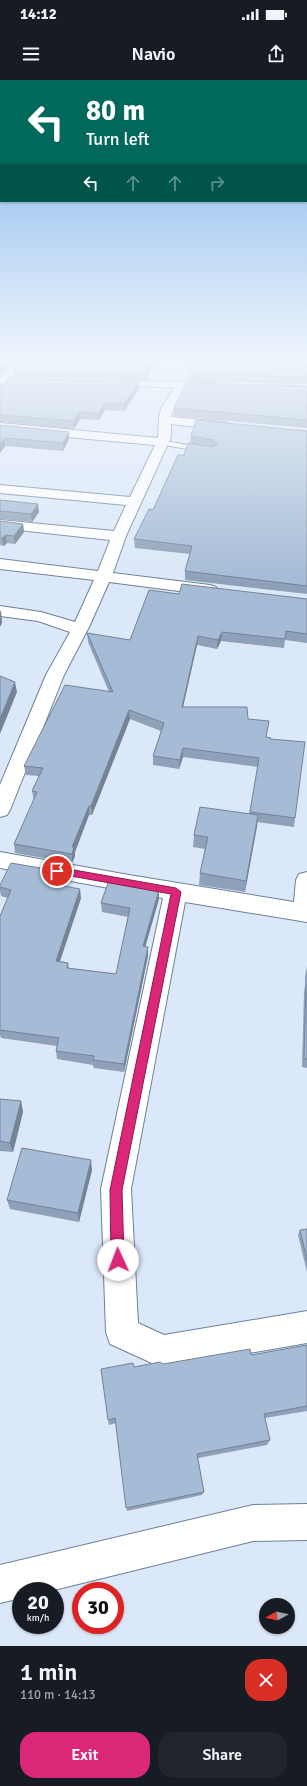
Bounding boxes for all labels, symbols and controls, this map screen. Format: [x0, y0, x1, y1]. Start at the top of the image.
text: 14:12 [20, 5, 57, 23]
icon: menu [20, 43, 42, 65]
text: Navio [132, 43, 175, 65]
icon: share [265, 43, 287, 65]
text: 80 m [86, 94, 145, 128]
icon: left [20, 96, 72, 148]
text: Turn left [86, 128, 149, 150]
icon: left [80, 172, 102, 194]
icon: ahead [122, 172, 144, 194]
icon: ahead [164, 172, 186, 194]
icon: right [206, 172, 228, 194]
pin [40, 854, 74, 888]
icon: arrive [46, 860, 68, 882]
position arrow [97, 1239, 139, 1281]
speed limit sign: 30 [72, 1582, 124, 1634]
text: 20 [27, 1590, 49, 1615]
north arrow [259, 1598, 295, 1634]
map controls [259, 1598, 295, 1634]
text: km/h [27, 1612, 49, 1624]
text: 1 min [20, 1657, 77, 1687]
button: close [245, 1659, 287, 1701]
text: 110 m · 14:13 [20, 1687, 96, 1703]
button: Exit [20, 1732, 150, 1778]
button: Share [158, 1732, 287, 1778]

